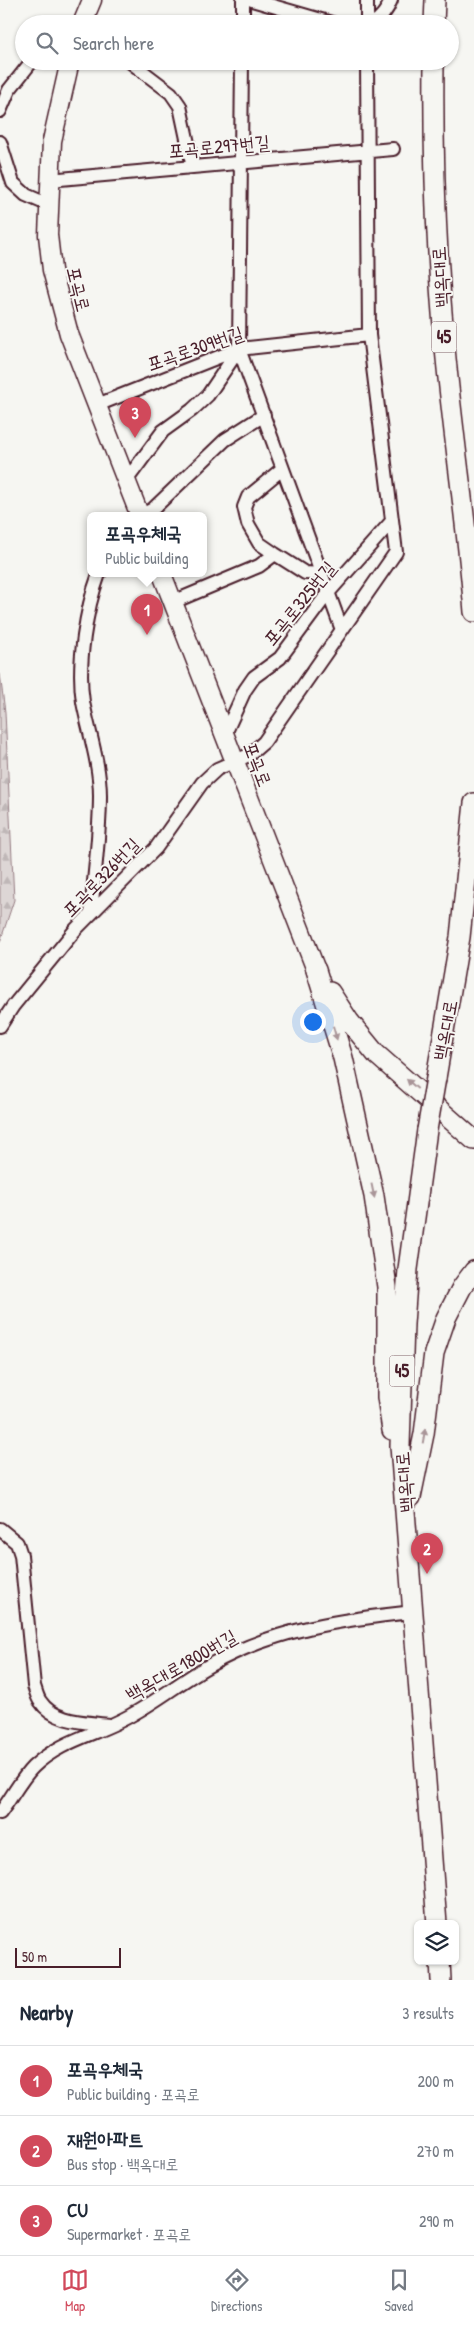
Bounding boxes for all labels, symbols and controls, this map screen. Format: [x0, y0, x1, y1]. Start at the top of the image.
search box [15, 15, 459, 70]
icon: search [33, 29, 61, 57]
text: Search here [73, 30, 154, 56]
street label: 포곡로297번길 [167, 129, 271, 163]
street label: 백옥대로 [425, 246, 455, 308]
street label: 포곡로 [61, 264, 97, 314]
street label: 포곡로309번길 [143, 319, 247, 377]
road number: 45 [432, 322, 456, 352]
pin: 3 [119, 397, 151, 438]
popup [87, 512, 207, 577]
text: 포곡우체국 [105, 520, 182, 546]
text: Public building [105, 547, 189, 569]
street label: 포곡로325번길 [257, 555, 341, 651]
pin: 1 [131, 594, 163, 635]
street label: 포곡로 [238, 738, 278, 790]
street label: 포곡로326번길 [56, 831, 146, 923]
street label: 백옥대로 [427, 998, 463, 1062]
your location [300, 1009, 326, 1035]
one-way arrow [332, 1026, 340, 1041]
one-way arrow [405, 1079, 418, 1090]
one-way arrow [369, 1184, 377, 1200]
road number: 45 [390, 1355, 414, 1386]
one-way arrow [420, 1428, 428, 1444]
street label: 백옥대로 [388, 1450, 420, 1514]
pin: 2 [411, 1533, 443, 1574]
street label: 백옥대로1800번길 [121, 1623, 241, 1707]
map controls [414, 1920, 459, 1965]
button: layers [414, 1920, 459, 1965]
scale bar [15, 1945, 121, 1968]
text: 50 m [22, 1947, 47, 1966]
text: Nearby [20, 1998, 73, 2027]
text: 3 results [402, 2002, 454, 2024]
text: 포곡우체국 [67, 2056, 143, 2082]
text: 1 [33, 2070, 39, 2092]
text: 200 m [418, 2070, 454, 2092]
text: Public building · 포곡로 [67, 2083, 200, 2105]
text: 재원아파트 [67, 2126, 143, 2152]
text: 2 [32, 2140, 40, 2162]
text: 270 m [417, 2140, 454, 2162]
text: Bus stop · 백옥대로 [67, 2153, 178, 2175]
text: CU [67, 2197, 88, 2223]
text: 3 [32, 2210, 40, 2232]
text: 290 m [419, 2210, 454, 2232]
text: Supermarket · 포곡로 [67, 2223, 191, 2245]
tab: Map [61, 2266, 89, 2315]
tab: Directions [211, 2266, 262, 2315]
tab: Saved [384, 2266, 413, 2315]

